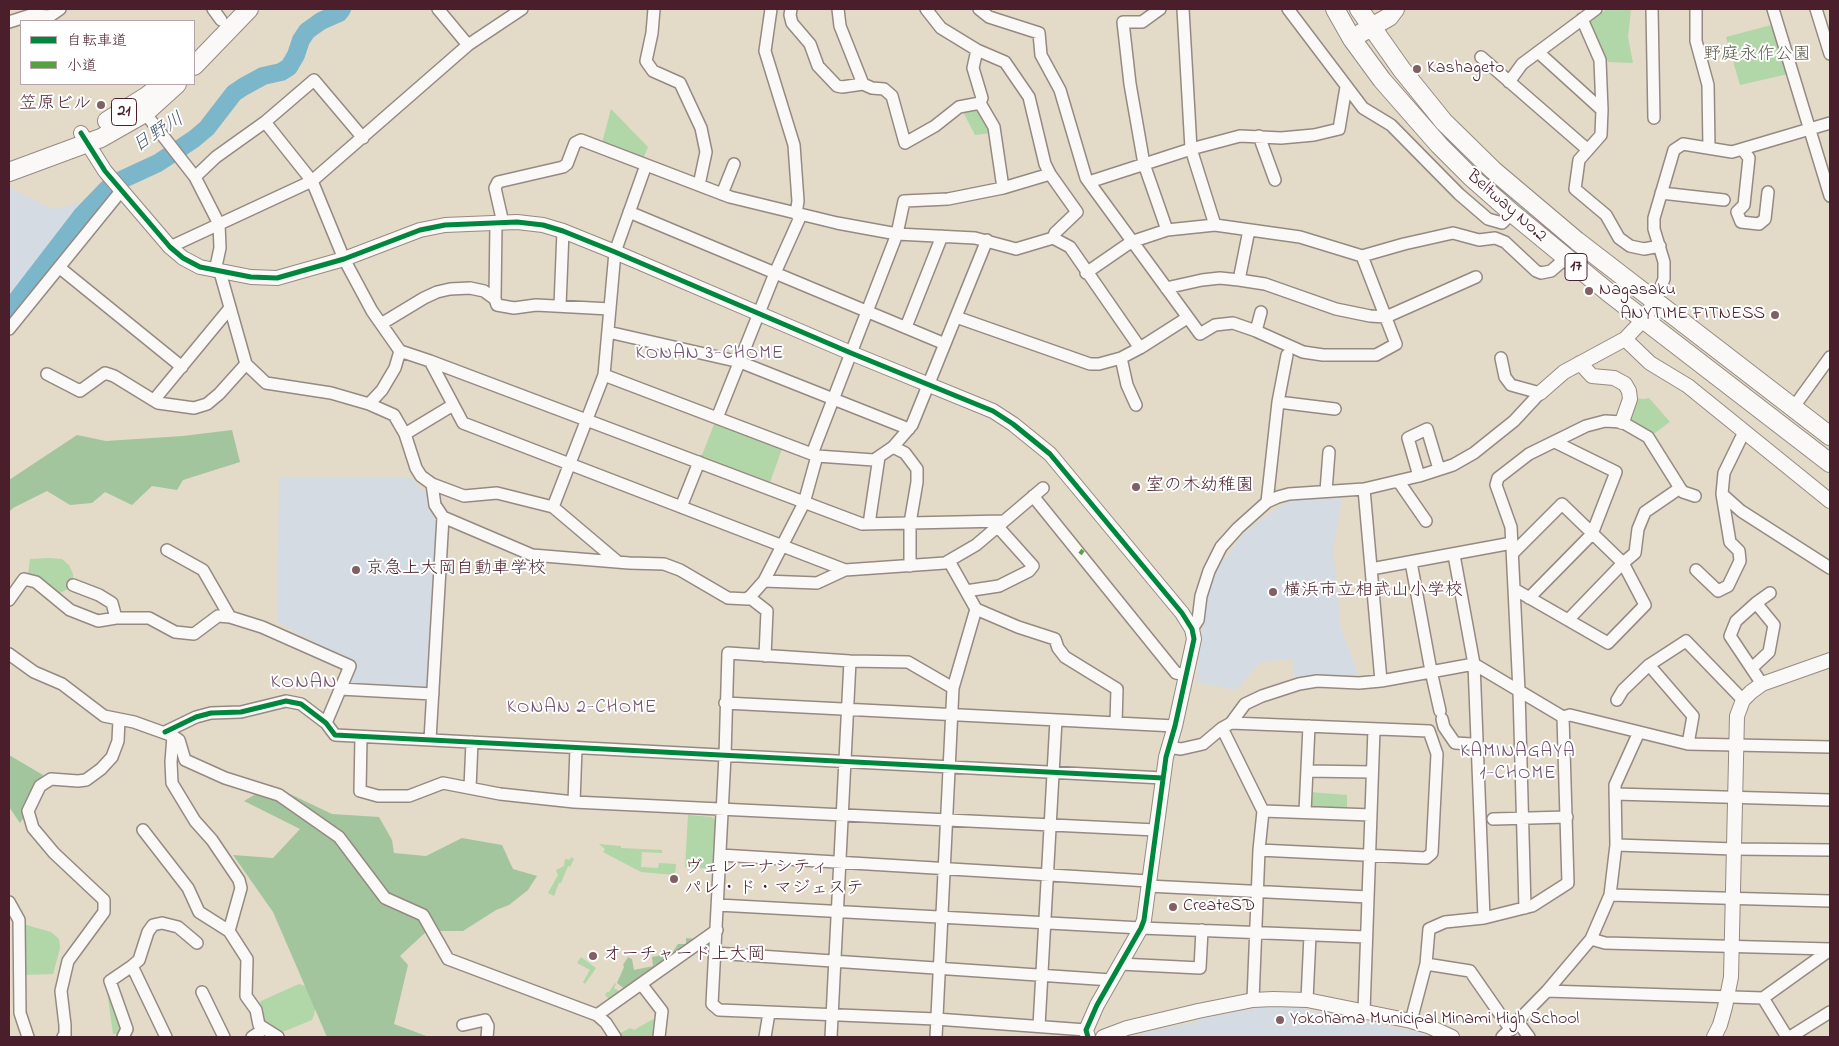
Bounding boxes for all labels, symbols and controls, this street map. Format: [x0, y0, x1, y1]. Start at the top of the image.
legend [20, 20, 195, 85]
text: 自転車道 [67, 30, 127, 52]
park label: 野庭永作公園 [1703, 45, 1811, 67]
text: 小道 [67, 55, 97, 77]
place label: Kashageto [1427, 58, 1504, 80]
marker: Kashageto [1411, 63, 1423, 75]
place label: 笠原ビル [19, 94, 91, 116]
road number: 21 [112, 98, 136, 125]
marker: 笠原ビル [95, 99, 107, 111]
water label: 日野川 [129, 109, 189, 159]
street label: Beltway No.2 [1461, 166, 1551, 248]
road number: 17 [1565, 253, 1587, 280]
place label: Nagasaku [1599, 280, 1676, 302]
marker: Nagasaku [1583, 285, 1595, 297]
place label: ANYTIME FITNESS [1620, 304, 1765, 326]
marker: ANYTIME FITNESS [1769, 309, 1781, 321]
district label: KONAN 3-CHOME [634, 344, 786, 366]
place label: 室の木幼稚園 [1146, 476, 1254, 498]
marker: 室の木幼稚園 [1130, 481, 1142, 493]
place label: 京急上大岡自動車学校 [366, 559, 546, 581]
marker: 京急上大岡自動車学校 [350, 564, 362, 576]
place label: 横浜市立相武山小学校 [1283, 581, 1463, 603]
marker: 横浜市立相武山小学校 [1267, 586, 1279, 598]
district label: KONAN [270, 672, 338, 696]
district label: KONAN 2-CHOME [505, 698, 659, 720]
district label: KAMINAGAYA 1-CHOME [1459, 742, 1577, 786]
place label: ヴェレーナシティ パレ・ド・マジェステ [684, 858, 864, 901]
marker: ヴェレーナシティ パレ・ド・マジェステ [668, 873, 680, 885]
place label: CreateSD [1183, 896, 1255, 918]
marker: CreateSD [1167, 901, 1179, 913]
place label: オーチャード上大岡 [603, 945, 765, 967]
marker: オーチャード上大岡 [587, 950, 599, 962]
place label: Yokohama Municipal Minami High School [1290, 1009, 1579, 1031]
marker: Yokohama Municipal Minami High School [1274, 1014, 1286, 1026]

